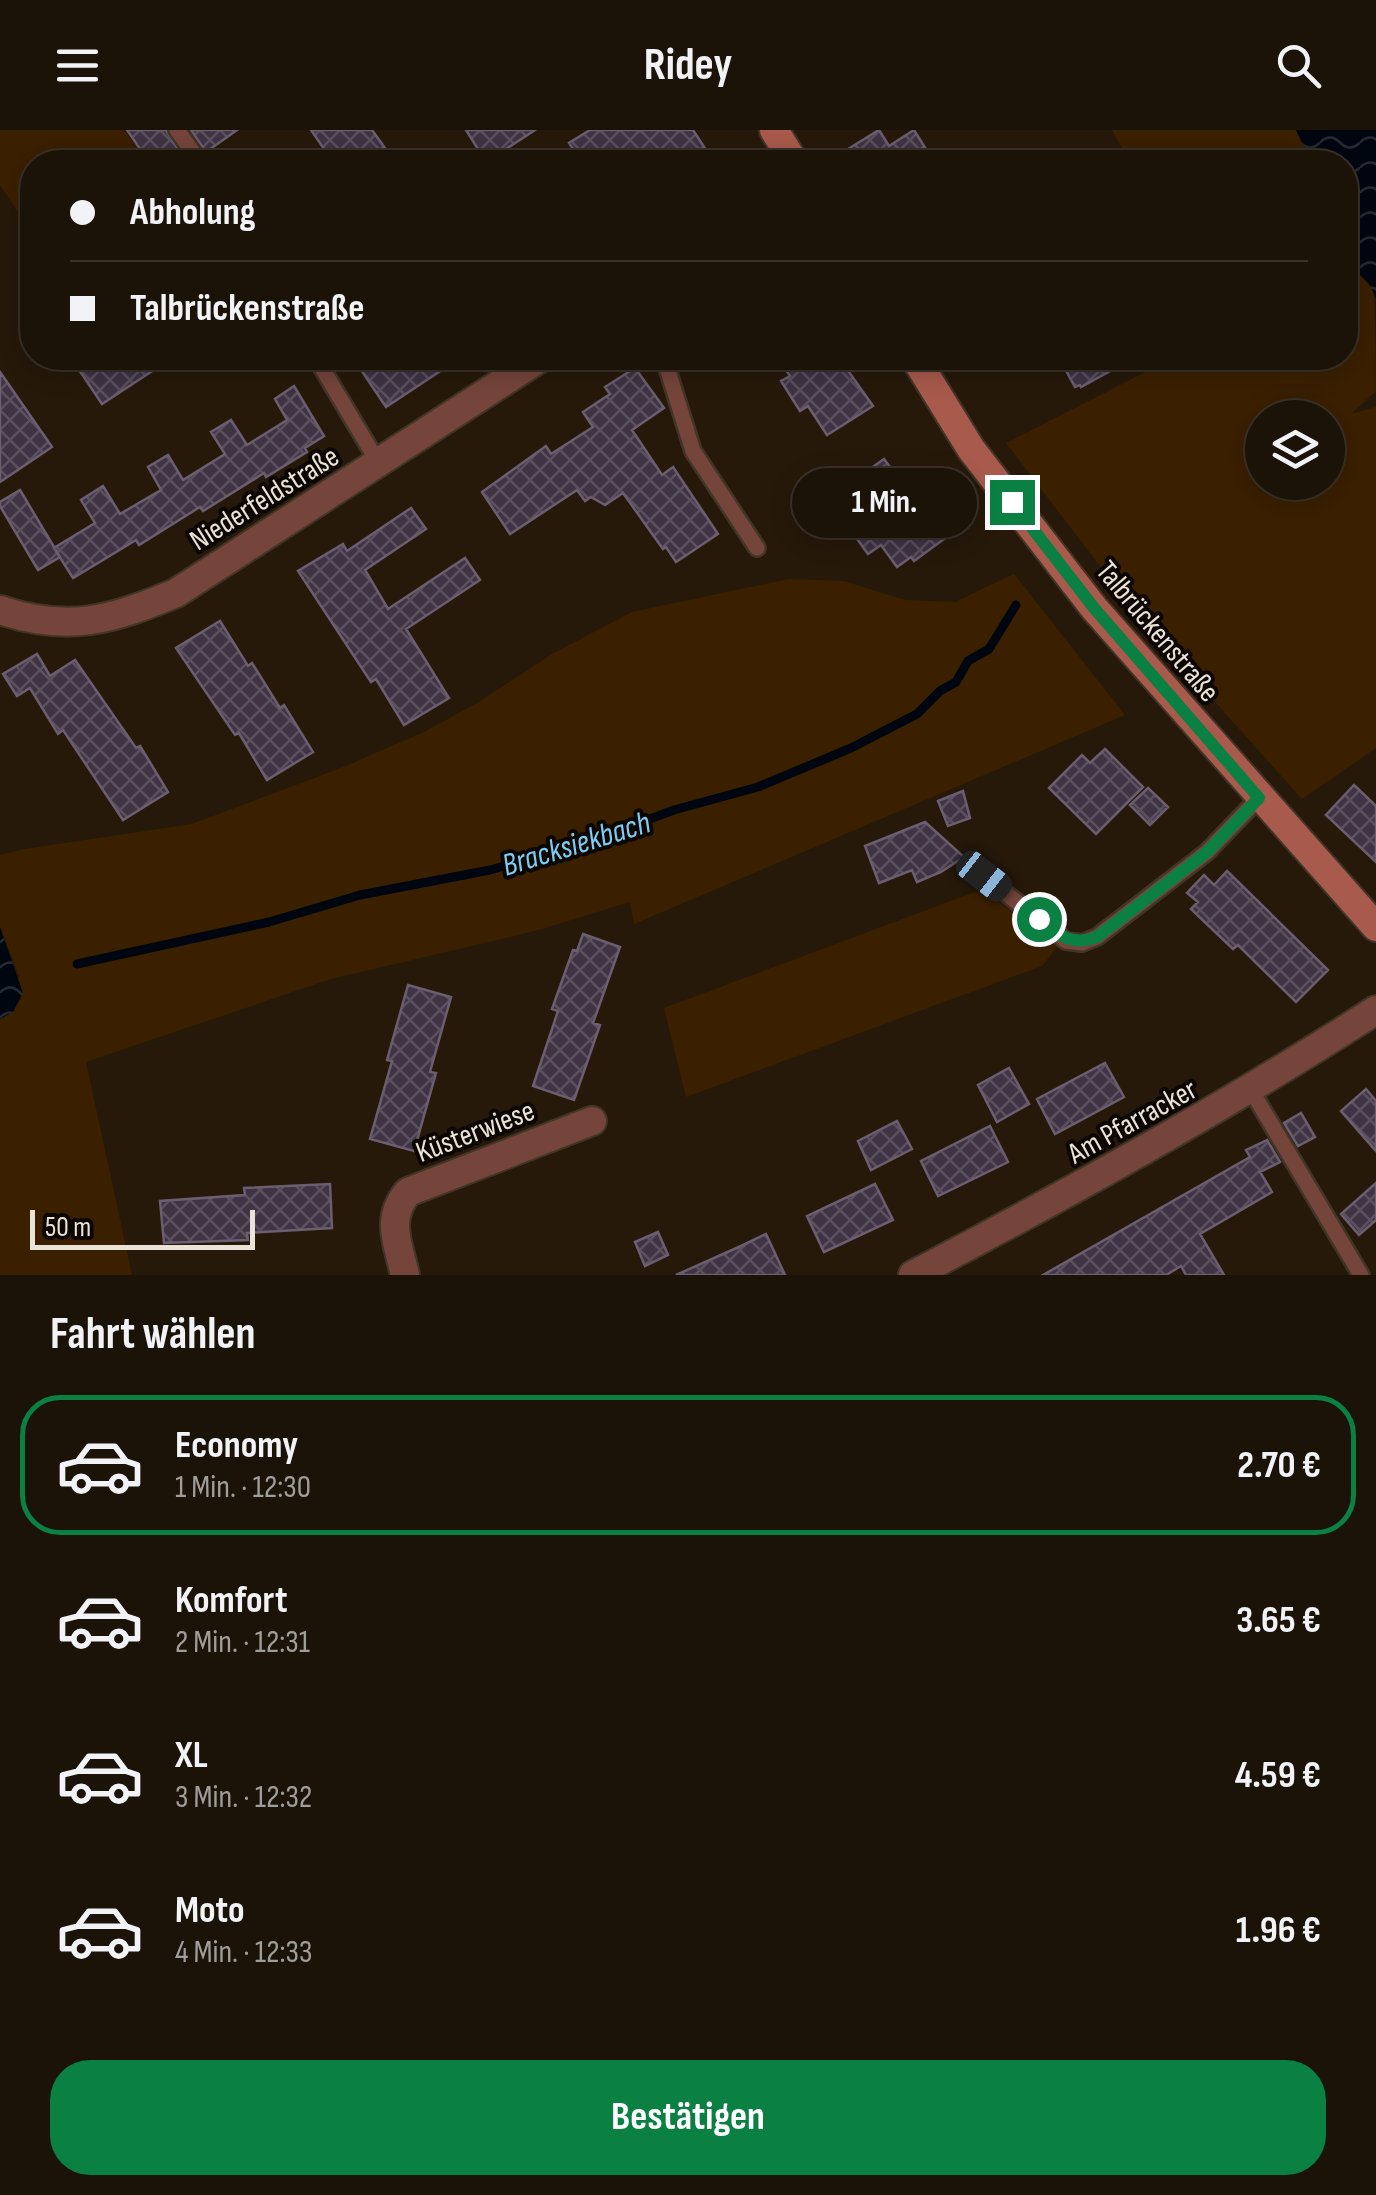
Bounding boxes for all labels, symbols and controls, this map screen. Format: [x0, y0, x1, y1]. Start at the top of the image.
icon: menu [50, 38, 105, 93]
text: Ridey [644, 38, 732, 93]
icon: search [1271, 38, 1326, 93]
text: Abholung [130, 190, 256, 235]
text: Talbrückenstraße [130, 286, 364, 331]
map controls [1245, 400, 1345, 500]
button: layers [1245, 400, 1345, 500]
street label: Niederfeldstraße [183, 439, 346, 559]
callout: 1 Min. [792, 467, 977, 537]
route end [990, 480, 1035, 525]
text: 1 Min. [852, 483, 917, 522]
street label: Talbrückenstraße [1088, 554, 1227, 710]
water label: Bracksiekbach [498, 803, 655, 885]
car [951, 846, 1017, 906]
route start [1017, 897, 1062, 942]
street label: Am Pfarracker [1061, 1071, 1204, 1173]
street label: Küsterwiese [411, 1093, 540, 1171]
scale bar [30, 1205, 255, 1250]
text: 50 m [45, 1211, 91, 1244]
text: Fahrt wählen [50, 1307, 256, 1362]
icon: car [55, 1420, 145, 1510]
text: Economy [175, 1423, 298, 1468]
text: 2.70 € [1237, 1443, 1321, 1488]
text: 1 Min. · 12:30 [175, 1468, 311, 1507]
icon: car [55, 1575, 145, 1665]
text: Komfort [175, 1578, 287, 1623]
text: 3.65 € [1236, 1598, 1321, 1643]
text: 2 Min. · 12:31 [175, 1623, 310, 1662]
icon: car [55, 1730, 145, 1820]
text: XL [175, 1733, 208, 1778]
text: 4.59 € [1235, 1753, 1321, 1798]
text: 3 Min. · 12:32 [175, 1778, 312, 1817]
icon: car [55, 1885, 145, 1975]
text: Moto [175, 1888, 245, 1933]
text: 1.96 € [1236, 1908, 1321, 1953]
text: 4 Min. · 12:33 [175, 1933, 312, 1972]
button: Bestätigen [50, 2060, 1326, 2175]

